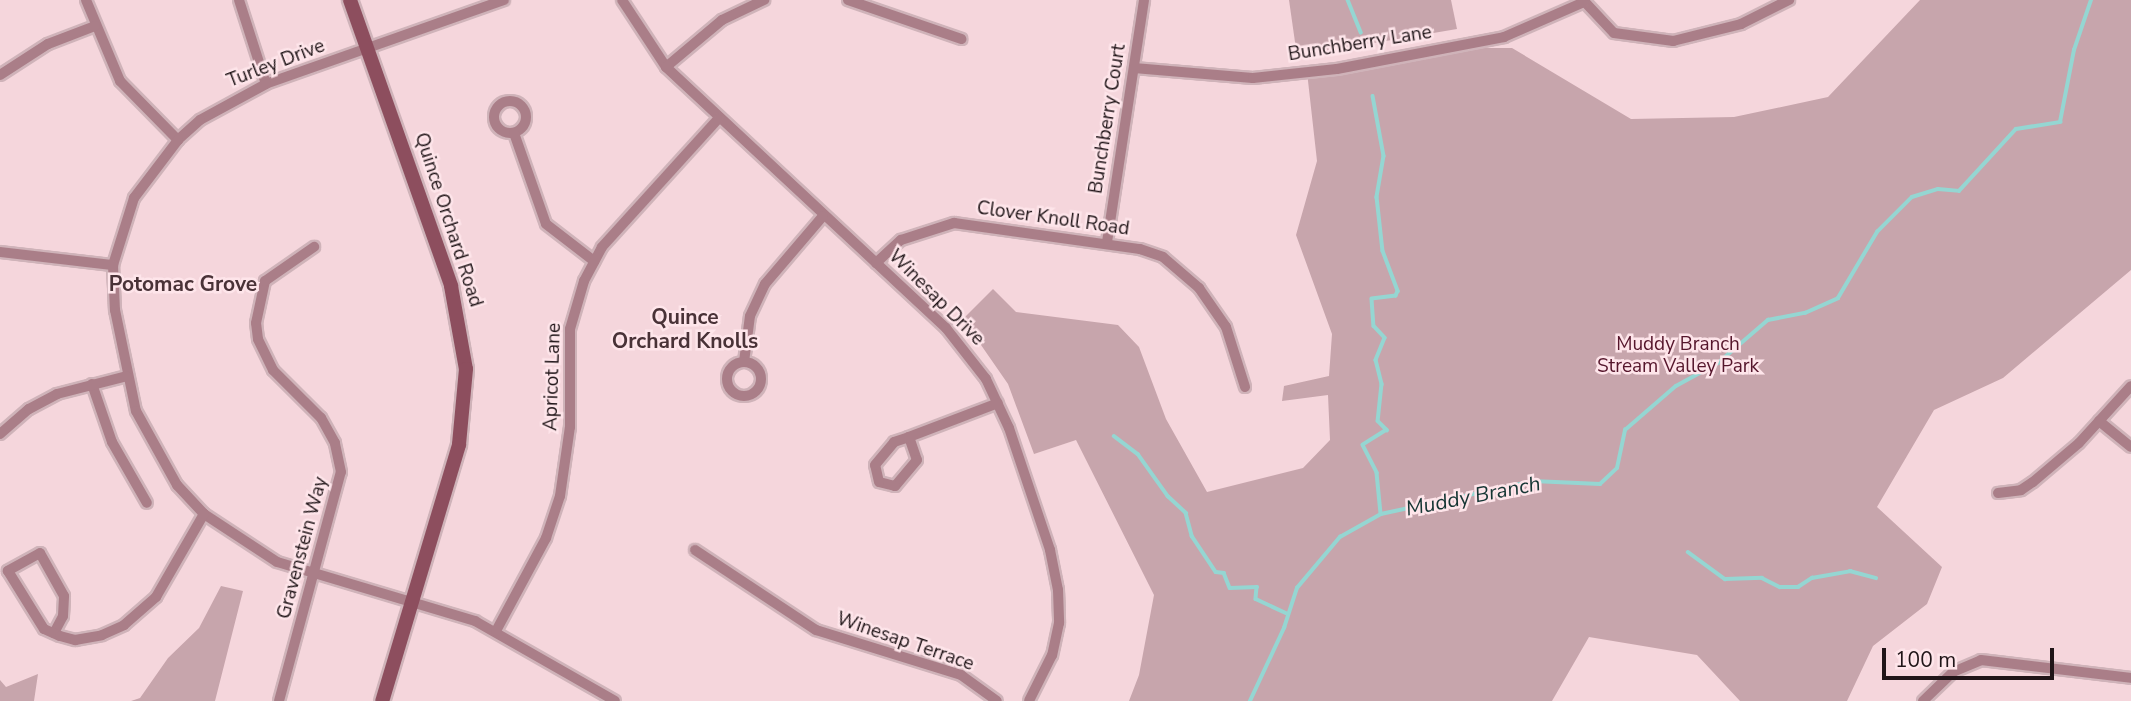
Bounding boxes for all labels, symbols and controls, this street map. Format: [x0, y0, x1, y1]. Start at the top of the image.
street label: Bunchberry Lane [1287, 21, 1433, 67]
street label: Turley Drive [224, 35, 328, 93]
street label: Bunchberry Court [1085, 43, 1131, 195]
street label: Quince Orchard Road [409, 130, 487, 310]
street label: Clover Knoll Road [975, 197, 1131, 241]
street label: Winesap Drive [883, 245, 989, 351]
district label: Potomac Grove [109, 271, 257, 297]
district label: Quince Orchard Knolls [612, 304, 758, 354]
street label: Apricot Lane [540, 323, 566, 431]
park label: Muddy Branch Stream Valley Park [1597, 334, 1759, 378]
water label: Muddy Branch [1403, 471, 1543, 521]
street label: Gravenstein Way [273, 474, 333, 622]
street label: Winesap Terrace [833, 608, 977, 676]
scale bar [1886, 634, 2058, 678]
text: 100 m [1895, 646, 1956, 674]

